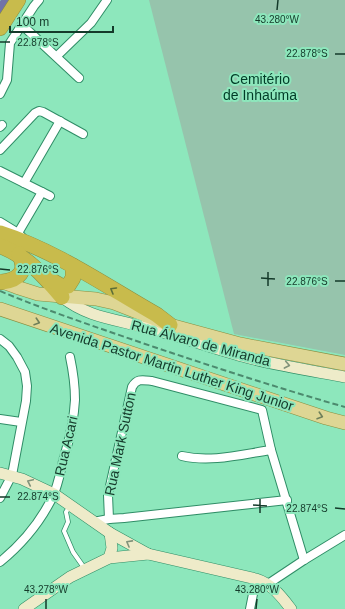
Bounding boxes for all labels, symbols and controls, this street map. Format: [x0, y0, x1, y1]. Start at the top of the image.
scale bar [10, 8, 113, 34]
text: 43.280°W [255, 14, 300, 25]
text: 100 m [16, 15, 49, 29]
text: 22.878°S [17, 37, 59, 48]
text: 22.878°S [286, 48, 328, 59]
park label: Cemitério de Inhaúma [223, 71, 297, 103]
text: 22.876°S [17, 264, 59, 275]
text: 22.876°S [286, 276, 328, 287]
one-way arrow [110, 287, 117, 294]
street label: Rua Álvaro de Miranda [130, 317, 272, 369]
one-way arrow [33, 318, 40, 326]
street label: Avenida Pastor Martin Luther King Junior [48, 320, 296, 414]
one-way arrow [284, 361, 290, 369]
street label: Rua Mark Sutton [101, 391, 139, 497]
one-way arrow [316, 411, 323, 420]
street label: Rua Acari [51, 415, 81, 477]
one-way arrow [26, 479, 34, 487]
text: 22.874°S [17, 491, 59, 502]
text: 22.874°S [286, 503, 328, 514]
one-way arrow [126, 541, 133, 548]
text: 43.278°W [24, 584, 69, 595]
text: 43.280°W [235, 584, 280, 595]

